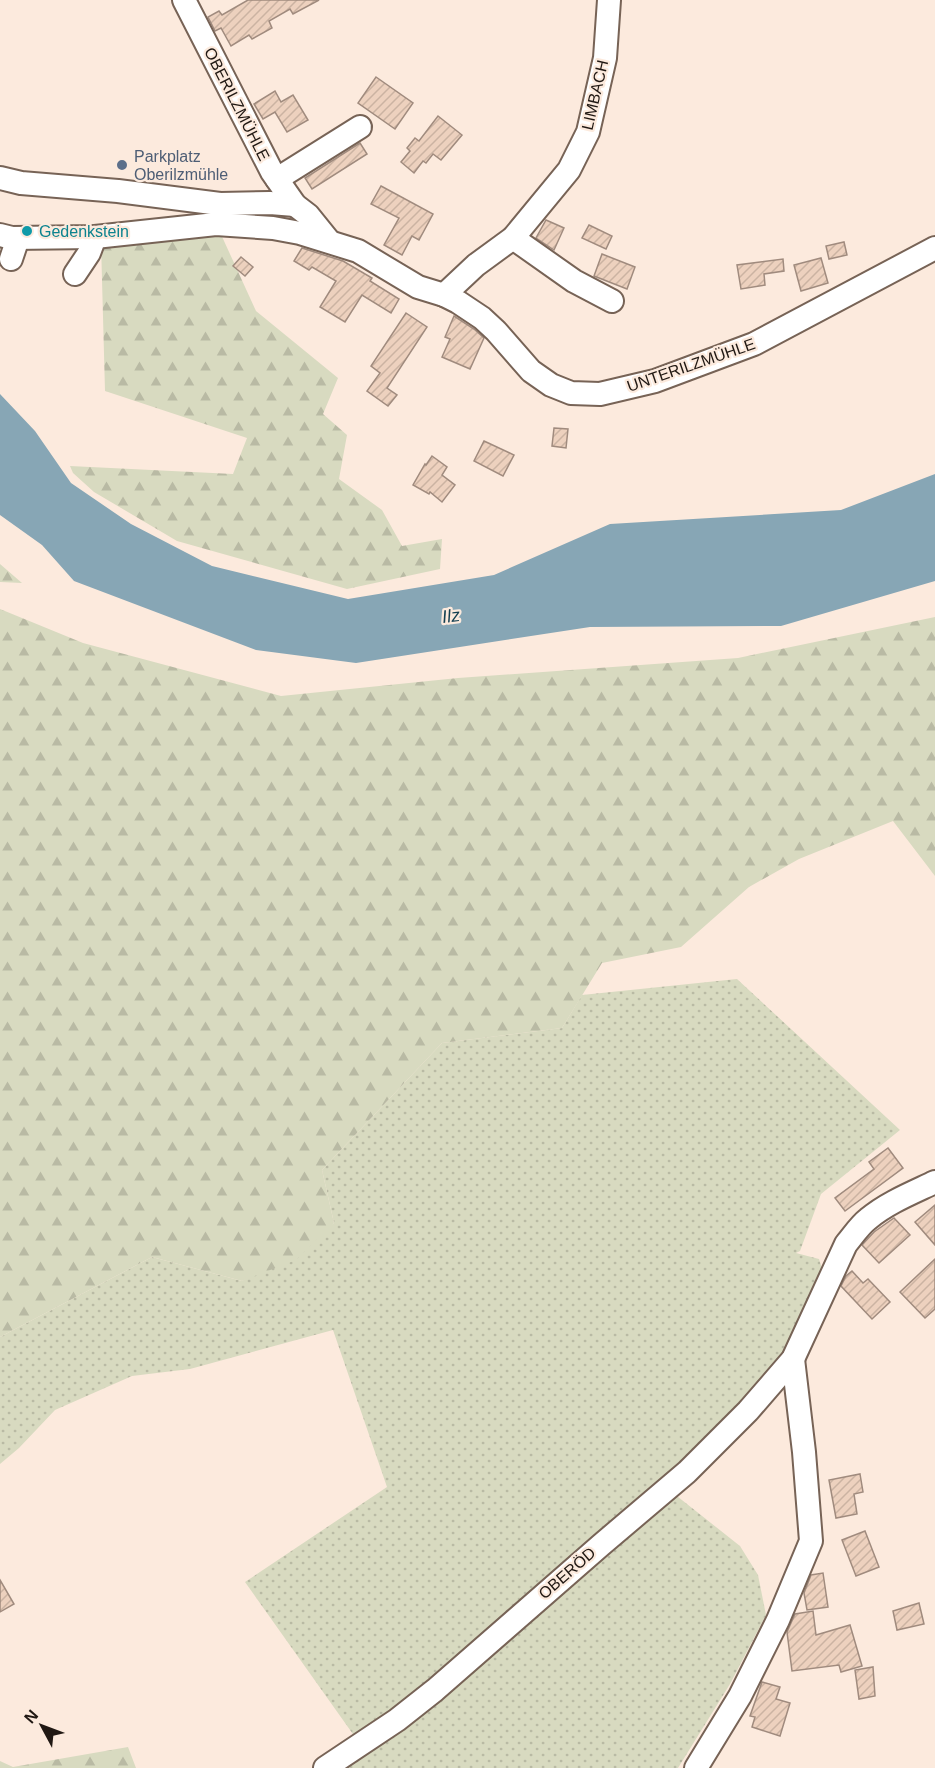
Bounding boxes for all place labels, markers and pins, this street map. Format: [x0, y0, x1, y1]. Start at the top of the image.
place label: Parkplatz Oberilzmühle [134, 148, 228, 183]
marker: Parkplatz Oberilzmühle [115, 158, 129, 172]
place label: Gedenkstein [39, 223, 129, 240]
marker: Gedenkstein [20, 224, 34, 238]

